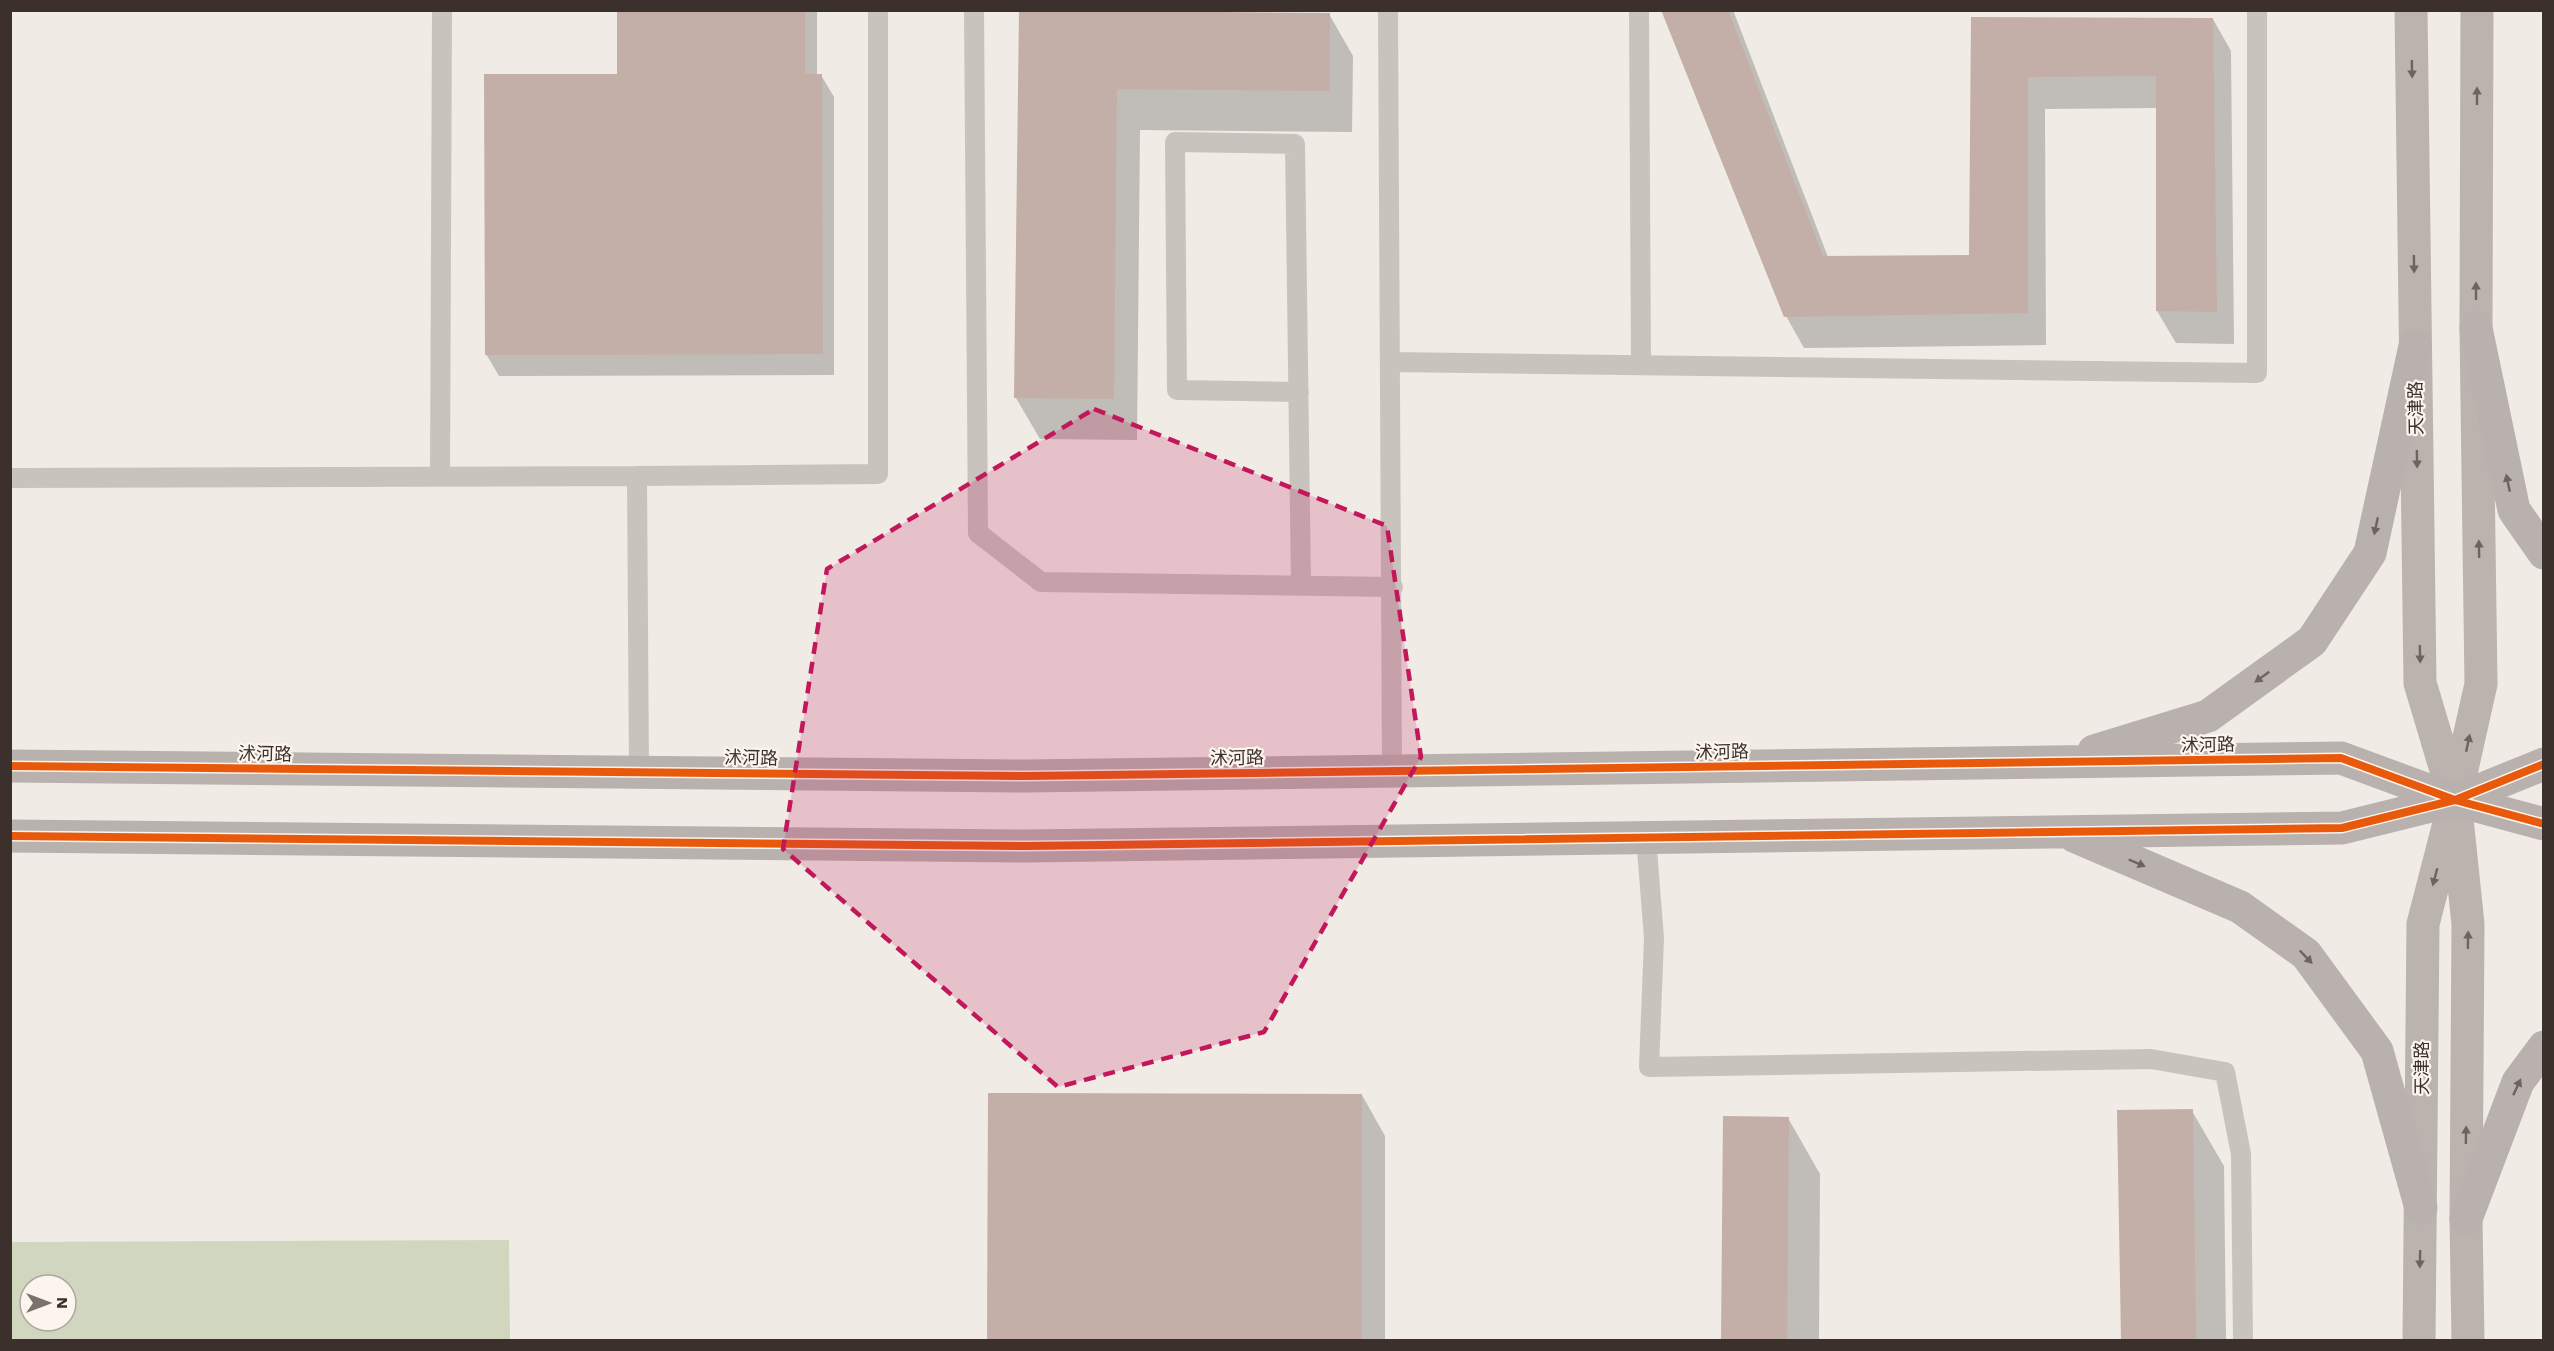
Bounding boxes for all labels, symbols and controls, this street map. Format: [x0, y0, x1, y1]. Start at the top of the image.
one-way arrow [2407, 59, 2417, 78]
one-way arrow [2472, 87, 2482, 106]
one-way arrow [2409, 254, 2419, 273]
one-way arrow [2471, 282, 2481, 301]
street label: 天津路 [2405, 381, 2426, 435]
one-way arrow [2412, 449, 2422, 468]
one-way arrow [2503, 474, 2512, 493]
one-way arrow [2370, 517, 2380, 535]
one-way arrow [2474, 540, 2484, 559]
one-way arrow [2415, 644, 2424, 663]
one-way arrow [2254, 671, 2270, 683]
one-way arrow [2464, 733, 2473, 752]
street label: 沭河路 [2181, 734, 2235, 755]
street label: 沭河路 [1695, 741, 1749, 762]
street label: 沭河路 [238, 743, 292, 764]
street label: 沭河路 [724, 747, 778, 768]
street label: 沭河路 [1210, 747, 1264, 768]
one-way arrow [2128, 858, 2146, 868]
one-way arrow [2430, 868, 2439, 886]
one-way arrow [2463, 931, 2473, 950]
one-way arrow [2299, 949, 2313, 964]
street label: 天津路 [2411, 1041, 2432, 1095]
one-way arrow [2513, 1078, 2522, 1095]
one-way arrow [2461, 1126, 2471, 1145]
one-way arrow [2415, 1250, 2425, 1269]
north arrow [18, 1273, 78, 1333]
text: N [53, 1297, 72, 1309]

